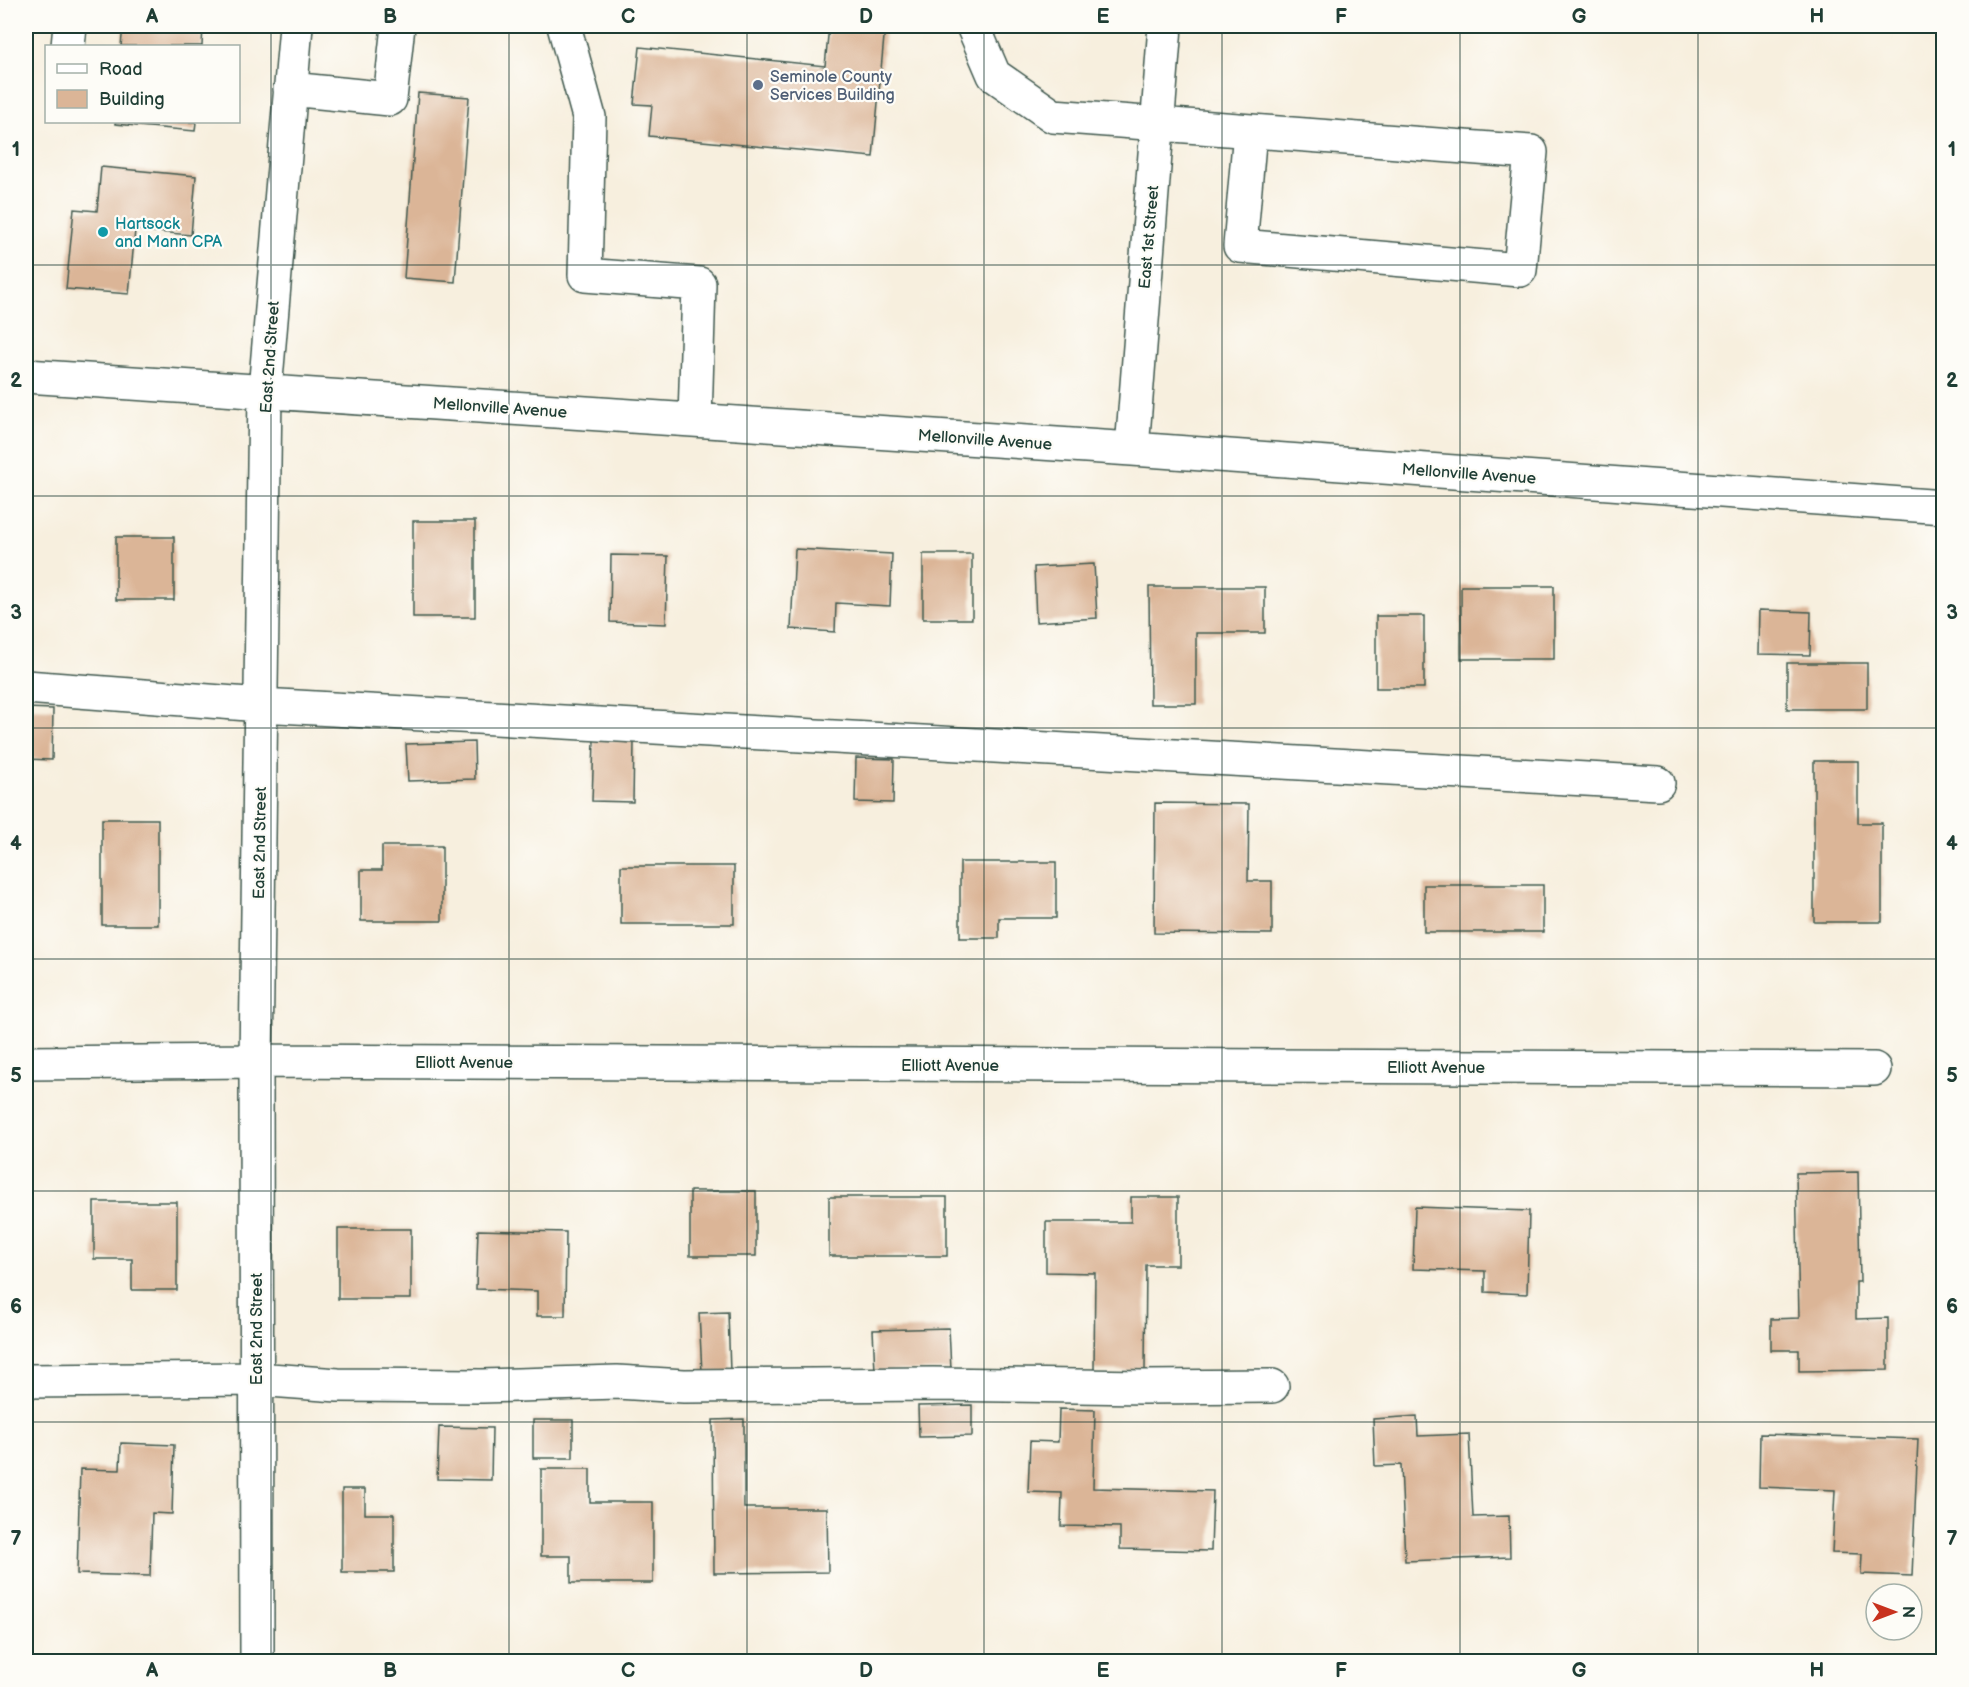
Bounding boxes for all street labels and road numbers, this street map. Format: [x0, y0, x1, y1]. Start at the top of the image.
street label: East 1st Street [1136, 185, 1163, 290]
street label: East 2nd Street [257, 300, 284, 414]
street label: Mellonville Avenue [432, 394, 568, 423]
street label: Mellonville Avenue [917, 426, 1053, 455]
street label: Mellonville Avenue [1401, 460, 1537, 489]
street label: East 2nd Street [250, 787, 271, 899]
street label: Elliott Avenue [415, 1054, 514, 1073]
street label: Elliott Avenue [901, 1057, 1000, 1076]
street label: Elliott Avenue [1387, 1059, 1486, 1078]
street label: East 2nd Street [248, 1273, 267, 1385]

